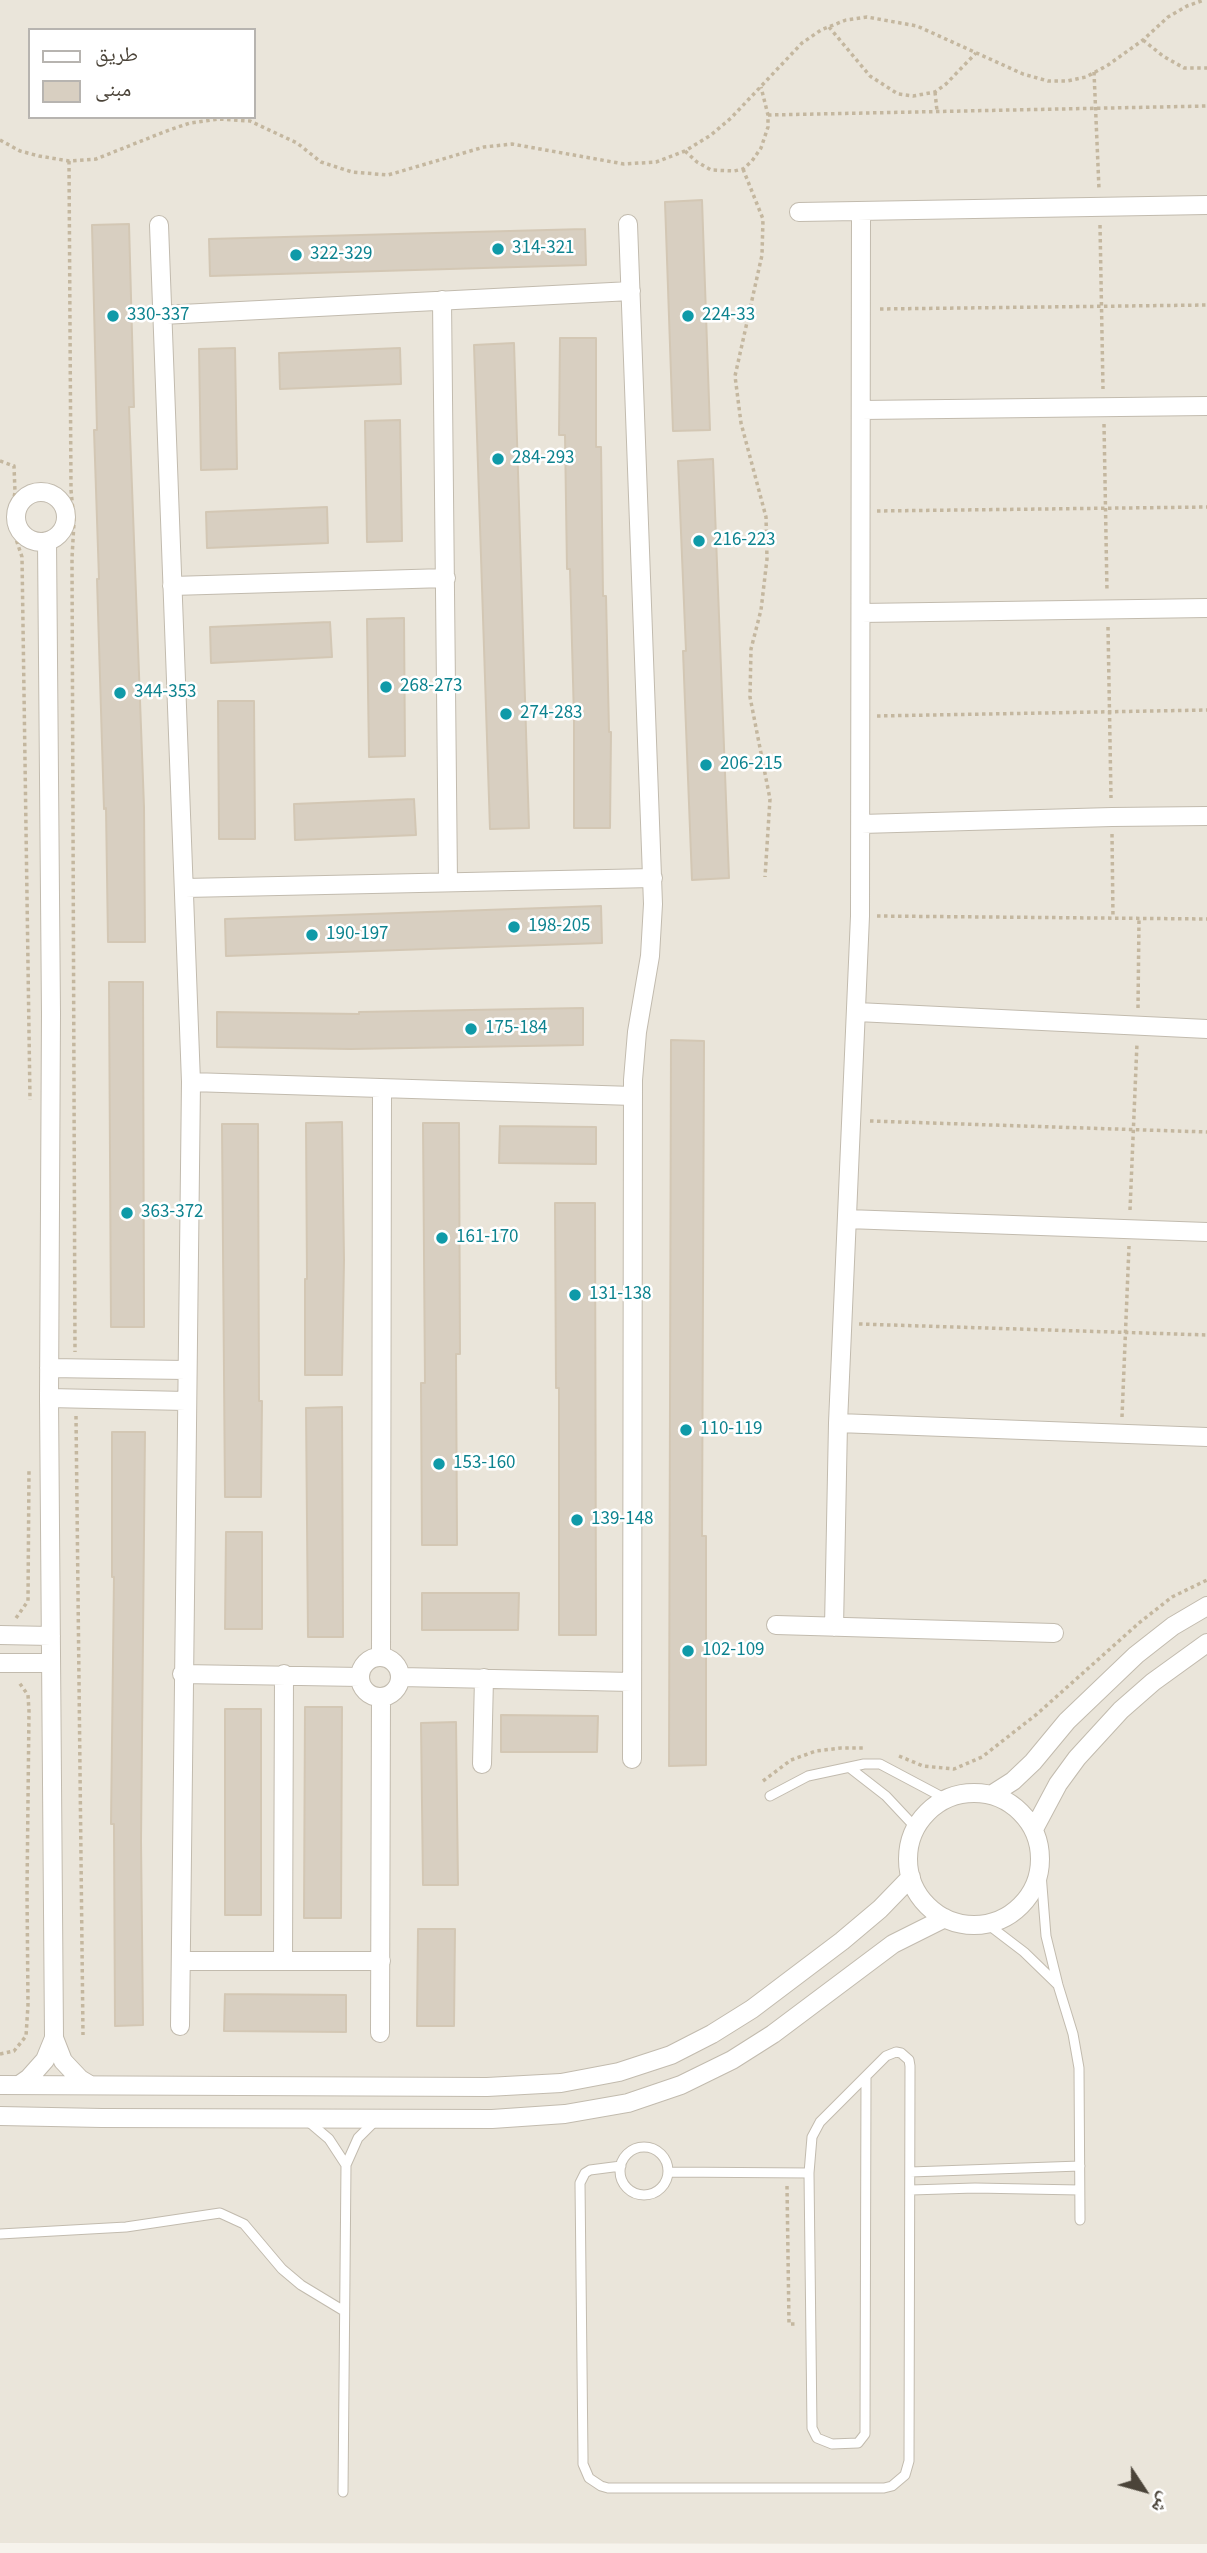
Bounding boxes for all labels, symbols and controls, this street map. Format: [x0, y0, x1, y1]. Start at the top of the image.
legend [28, 28, 256, 119]
text: طريق [95, 39, 138, 69]
text: مبنى [95, 74, 131, 104]
place label: 314-321 [512, 238, 575, 260]
marker: 314-321 [490, 241, 506, 257]
place label: 322-329 [310, 244, 373, 266]
marker: 322-329 [288, 247, 304, 263]
place label: 330-337 [127, 305, 190, 327]
place label: 224-33 [702, 305, 755, 327]
marker: 330-337 [105, 308, 121, 324]
marker: 224-33 [680, 308, 696, 324]
place label: 284-293 [512, 448, 575, 470]
marker: 284-293 [490, 451, 506, 467]
place label: 216-223 [713, 530, 776, 552]
marker: 216-223 [691, 533, 707, 549]
place label: 268-273 [400, 676, 463, 698]
marker: 268-273 [378, 679, 394, 695]
place label: 344-353 [134, 682, 197, 704]
marker: 344-353 [112, 685, 128, 701]
place label: 274-283 [520, 703, 583, 725]
marker: 274-283 [498, 706, 514, 722]
place label: 206-215 [720, 754, 783, 776]
marker: 206-215 [698, 757, 714, 773]
place label: 198-205 [528, 916, 591, 938]
marker: 198-205 [506, 919, 522, 935]
place label: 190-197 [326, 924, 389, 946]
marker: 190-197 [304, 927, 320, 943]
place label: 175-184 [485, 1018, 548, 1040]
marker: 175-184 [463, 1021, 479, 1037]
place label: 363-372 [141, 1202, 204, 1224]
marker: 363-372 [119, 1205, 135, 1221]
place label: 161-170 [456, 1227, 519, 1249]
marker: 161-170 [434, 1230, 450, 1246]
place label: 131-138 [589, 1284, 652, 1306]
marker: 131-138 [567, 1287, 583, 1303]
place label: 110-119 [700, 1419, 763, 1441]
marker: 110-119 [678, 1422, 694, 1438]
place label: 153-160 [453, 1453, 516, 1475]
marker: 153-160 [431, 1456, 447, 1472]
place label: 139-148 [591, 1509, 654, 1531]
marker: 139-148 [569, 1512, 585, 1528]
place label: 102-109 [702, 1640, 765, 1662]
marker: 102-109 [680, 1643, 696, 1659]
north arrow [1109, 2455, 1179, 2525]
text: ش [1145, 2487, 1178, 2519]

